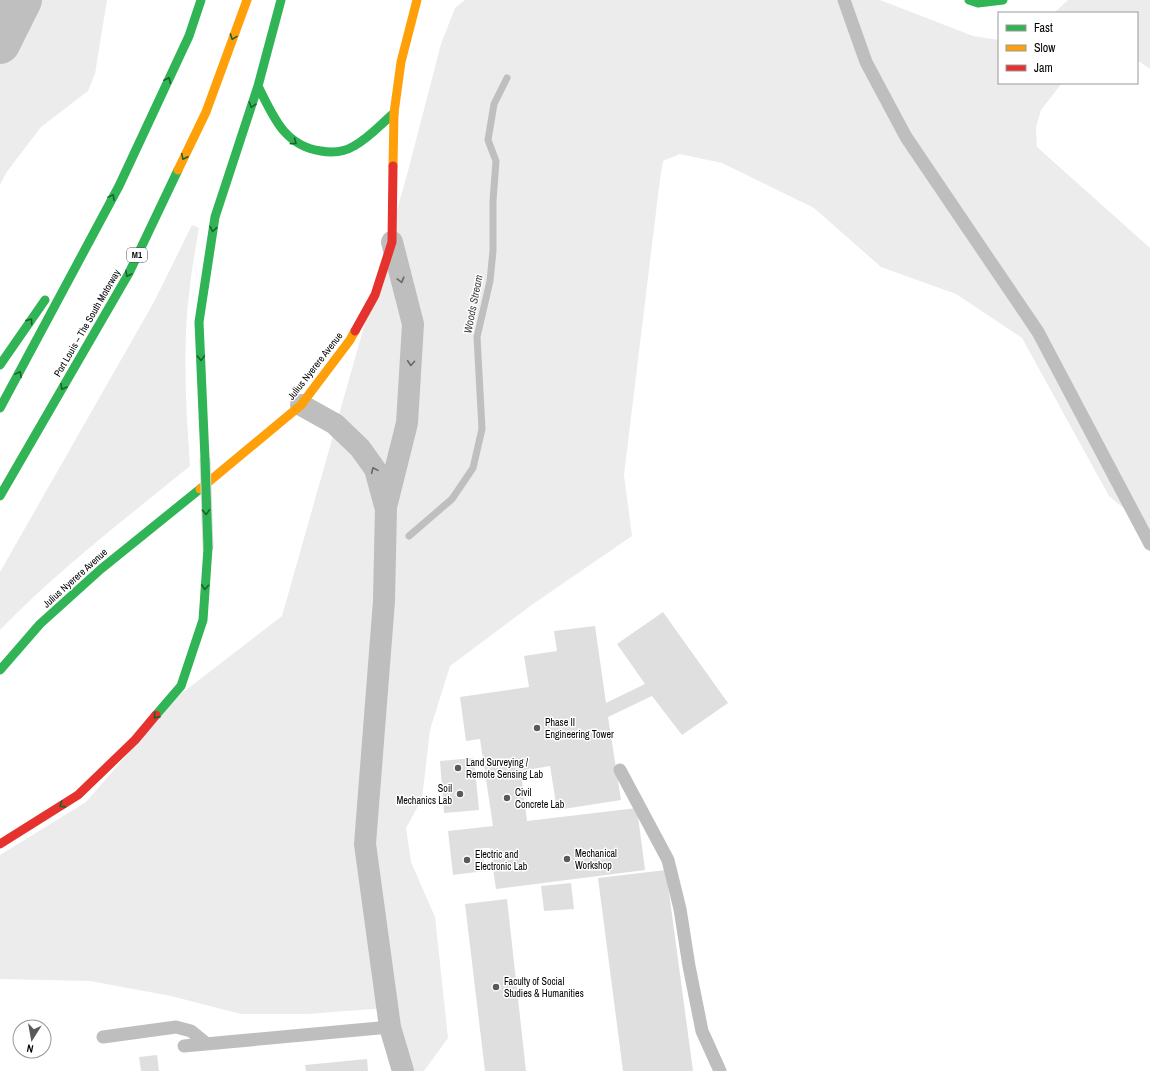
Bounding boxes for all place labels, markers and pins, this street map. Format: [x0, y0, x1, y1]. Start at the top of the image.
place label: Phase II Engineering Tower [545, 716, 614, 741]
marker: Phase II Engineering Tower [532, 723, 542, 733]
place label: Land Surveying / Remote Sensing Lab [466, 756, 543, 781]
marker: Land Surveying / Remote Sensing Lab [453, 763, 463, 773]
place label: Soil Mechanics Lab [396, 782, 452, 807]
place label: Civil Concrete Lab [515, 786, 565, 811]
marker: Soil Mechanics Lab [455, 789, 465, 799]
marker: Civil Concrete Lab [502, 793, 512, 803]
place label: Mechanical Workshop [575, 847, 617, 872]
place label: Electric and Electronic Lab [475, 848, 528, 873]
marker: Mechanical Workshop [562, 854, 572, 864]
marker: Electric and Electronic Lab [462, 855, 472, 865]
place label: Faculty of Social Studies & Humanities [504, 975, 584, 1000]
marker: Faculty of Social Studies & Humanities [491, 982, 501, 992]

